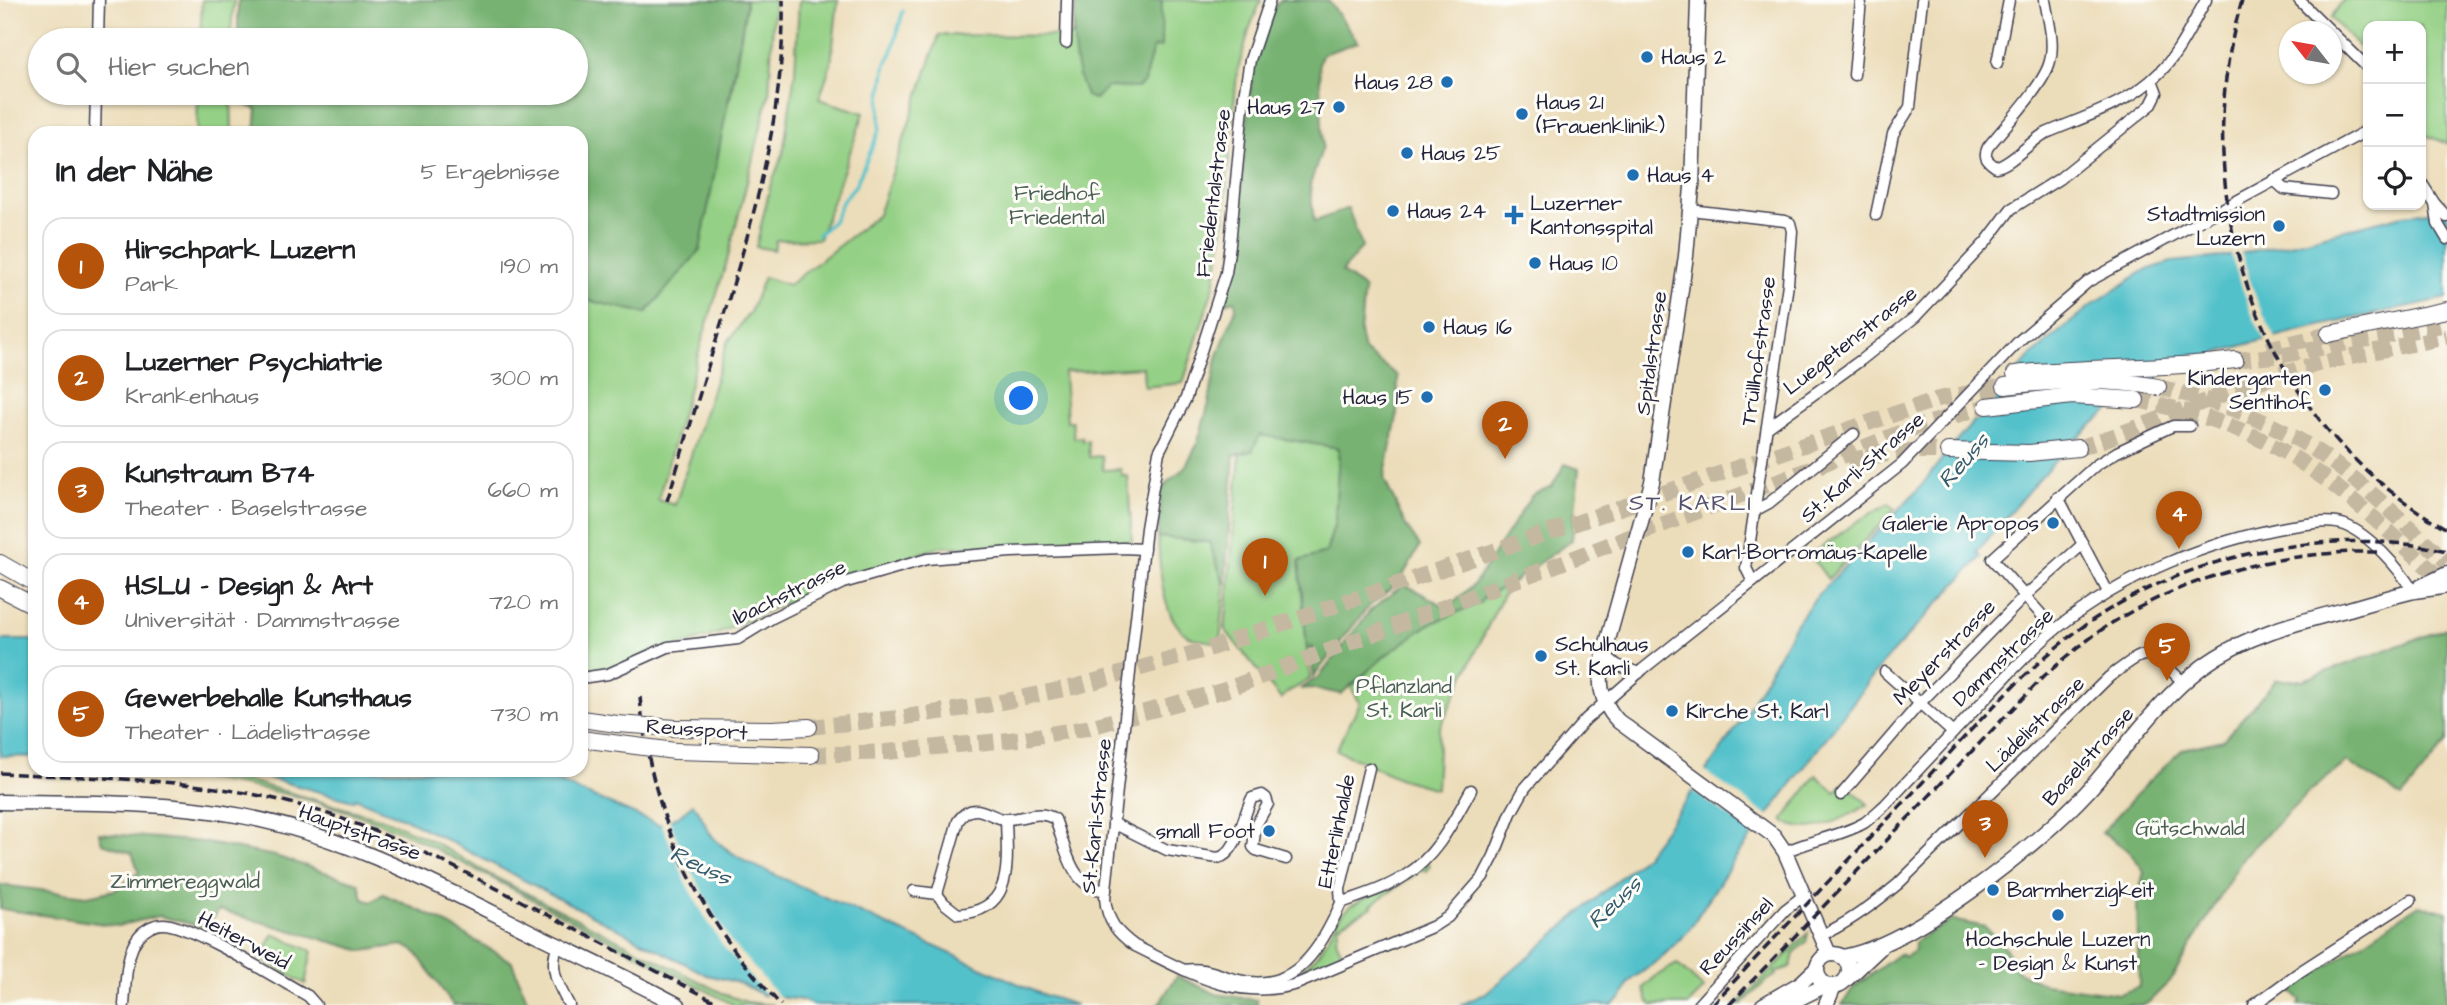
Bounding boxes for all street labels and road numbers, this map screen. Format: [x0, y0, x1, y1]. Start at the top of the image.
street label: Friedentalstrasse [1189, 107, 1238, 279]
street label: Trüllhofstrasse [1734, 275, 1783, 428]
street label: Luegetenstrasse [1777, 279, 1925, 404]
street label: Spitalstrasse [1628, 289, 1676, 417]
street label: St.-Karli-Strasse [1794, 405, 1931, 530]
street label: Ibachstrasse [728, 552, 851, 632]
street label: Meyerstrasse [1886, 593, 2004, 713]
street label: Dammstrasse [1946, 602, 2060, 713]
street label: Lädelistrasse [1979, 670, 2091, 779]
street label: Baselstrasse [2036, 700, 2141, 812]
street label: Reussport [645, 711, 749, 749]
street label: St.-Karli-Strasse [1074, 737, 1119, 895]
street label: Etterlinhalde [1310, 771, 1363, 891]
street label: Hauptstrasse [294, 797, 425, 869]
street label: Reussinsel [1693, 891, 1780, 982]
street label: Heiterweid [192, 904, 295, 977]

